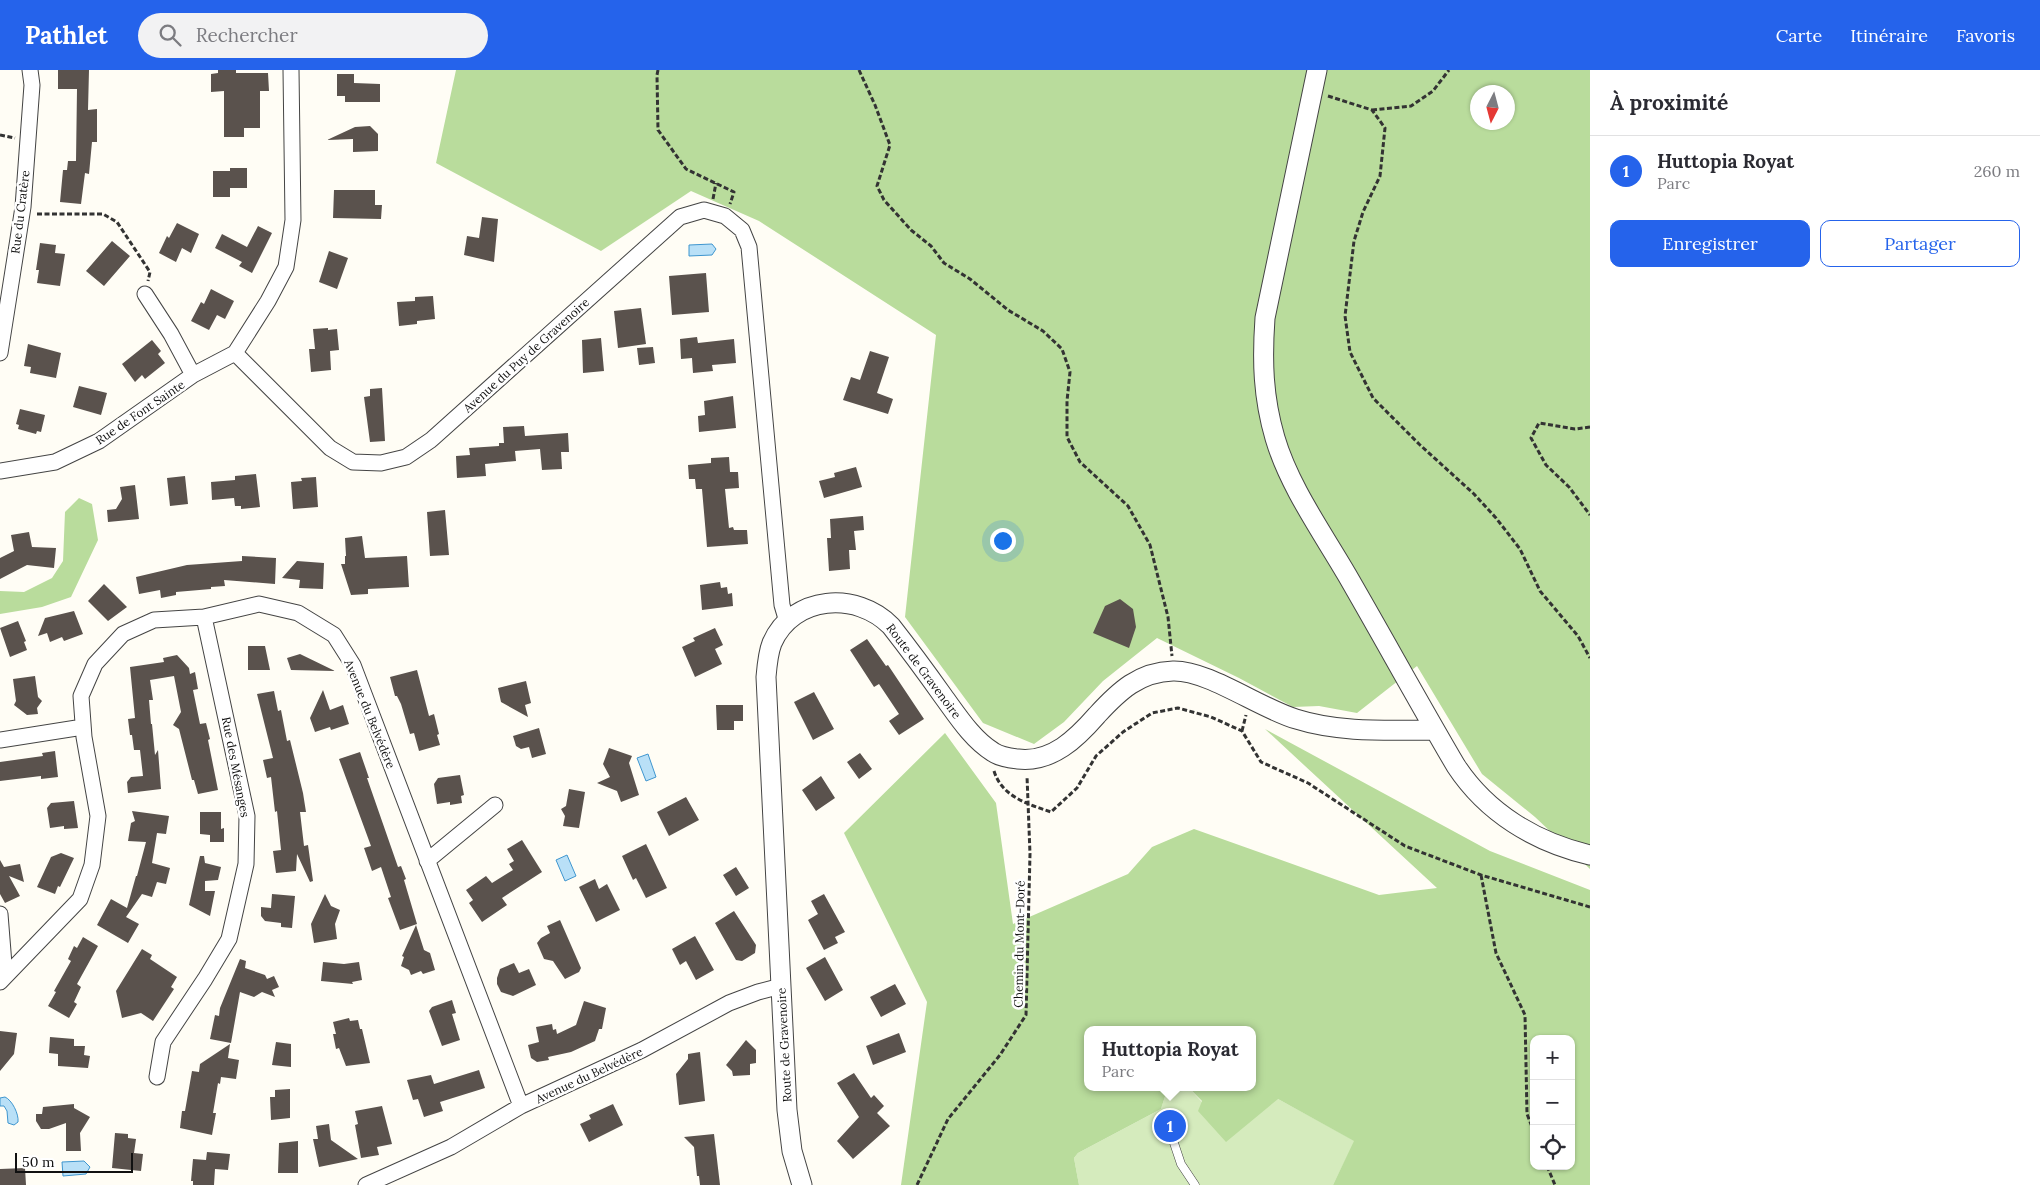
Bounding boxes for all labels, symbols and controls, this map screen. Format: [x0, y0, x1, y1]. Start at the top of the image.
search box [138, 13, 488, 58]
text: Pathlet [25, 20, 108, 51]
icon: search [156, 21, 184, 49]
text: Rechercher [196, 23, 298, 47]
text: Carte [1776, 24, 1822, 47]
text: Itinéraire [1850, 24, 1928, 47]
text: Favoris [1956, 24, 2015, 47]
north arrow [1470, 85, 1515, 130]
text: À proximité [1610, 89, 1728, 116]
text: Huttopia Royat [1657, 149, 1794, 173]
text: 1 [1623, 161, 1629, 181]
text: 260 m [1974, 161, 2020, 181]
street label: Rue du Cratère [7, 169, 33, 255]
text: Parc [1657, 173, 1690, 193]
button: Enregistrer [1610, 220, 1810, 267]
button: Partager [1820, 220, 2020, 267]
street label: Avenue du Puy de Gravenoire [459, 294, 592, 416]
street label: Rue de Font Sainte [93, 376, 188, 447]
your location [990, 528, 1016, 554]
street label: Route de Gravenoire [883, 621, 965, 722]
street label: Avenue du Belvédère [341, 656, 399, 771]
street label: Rue des Mésanges [219, 716, 253, 819]
street label: Chemin du Mont-Doré [1010, 880, 1028, 1008]
street label: Route de Gravenoire [773, 987, 794, 1103]
popup [1084, 1026, 1256, 1091]
map controls [1530, 1035, 1575, 1170]
button: + [1530, 1035, 1575, 1080]
text: Huttopia Royat [1101, 1037, 1239, 1061]
street label: Avenue du Belvédère [532, 1043, 645, 1107]
text: Parc [1101, 1061, 1135, 1081]
button: − [1530, 1080, 1575, 1125]
pin: 1 [1154, 1107, 1186, 1145]
button: locate [1530, 1125, 1575, 1170]
scale bar [15, 1150, 132, 1173]
text: 50 m [22, 1153, 55, 1171]

